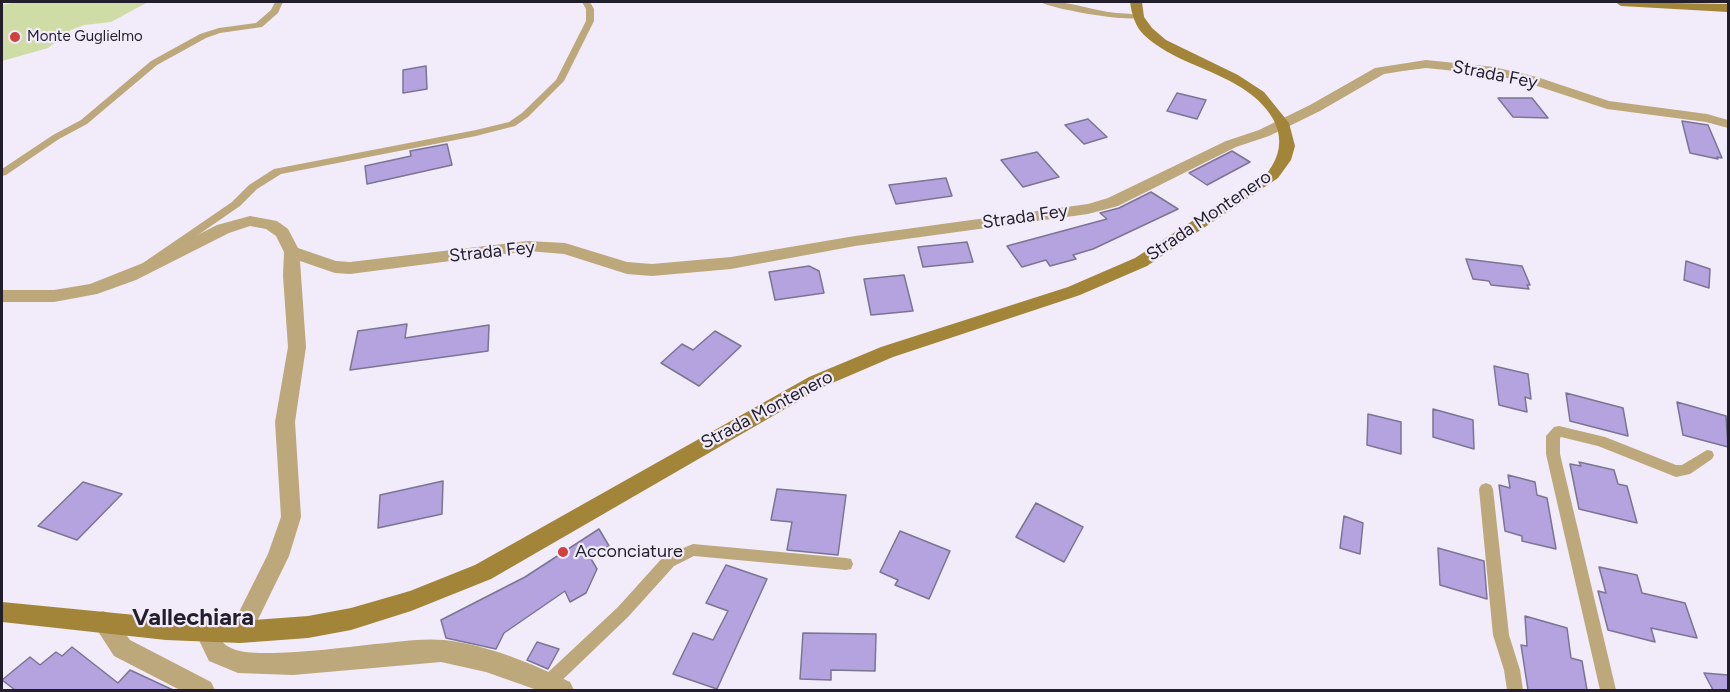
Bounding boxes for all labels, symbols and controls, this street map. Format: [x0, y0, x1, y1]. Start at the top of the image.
place label: Monte Guglielmo [27, 28, 143, 46]
marker: Monte Guglielmo [8, 30, 22, 44]
street label: Strada Fey [1451, 56, 1539, 94]
street label: Strada Montenero [1142, 166, 1276, 266]
street label: Strada Fey [981, 200, 1069, 234]
street label: Strada Fey [448, 237, 536, 267]
street label: Strada Montenero [697, 366, 837, 454]
place label: Acconciature [575, 541, 683, 563]
marker: Acconciature [556, 545, 570, 559]
district label: Vallechiara [132, 604, 254, 632]

